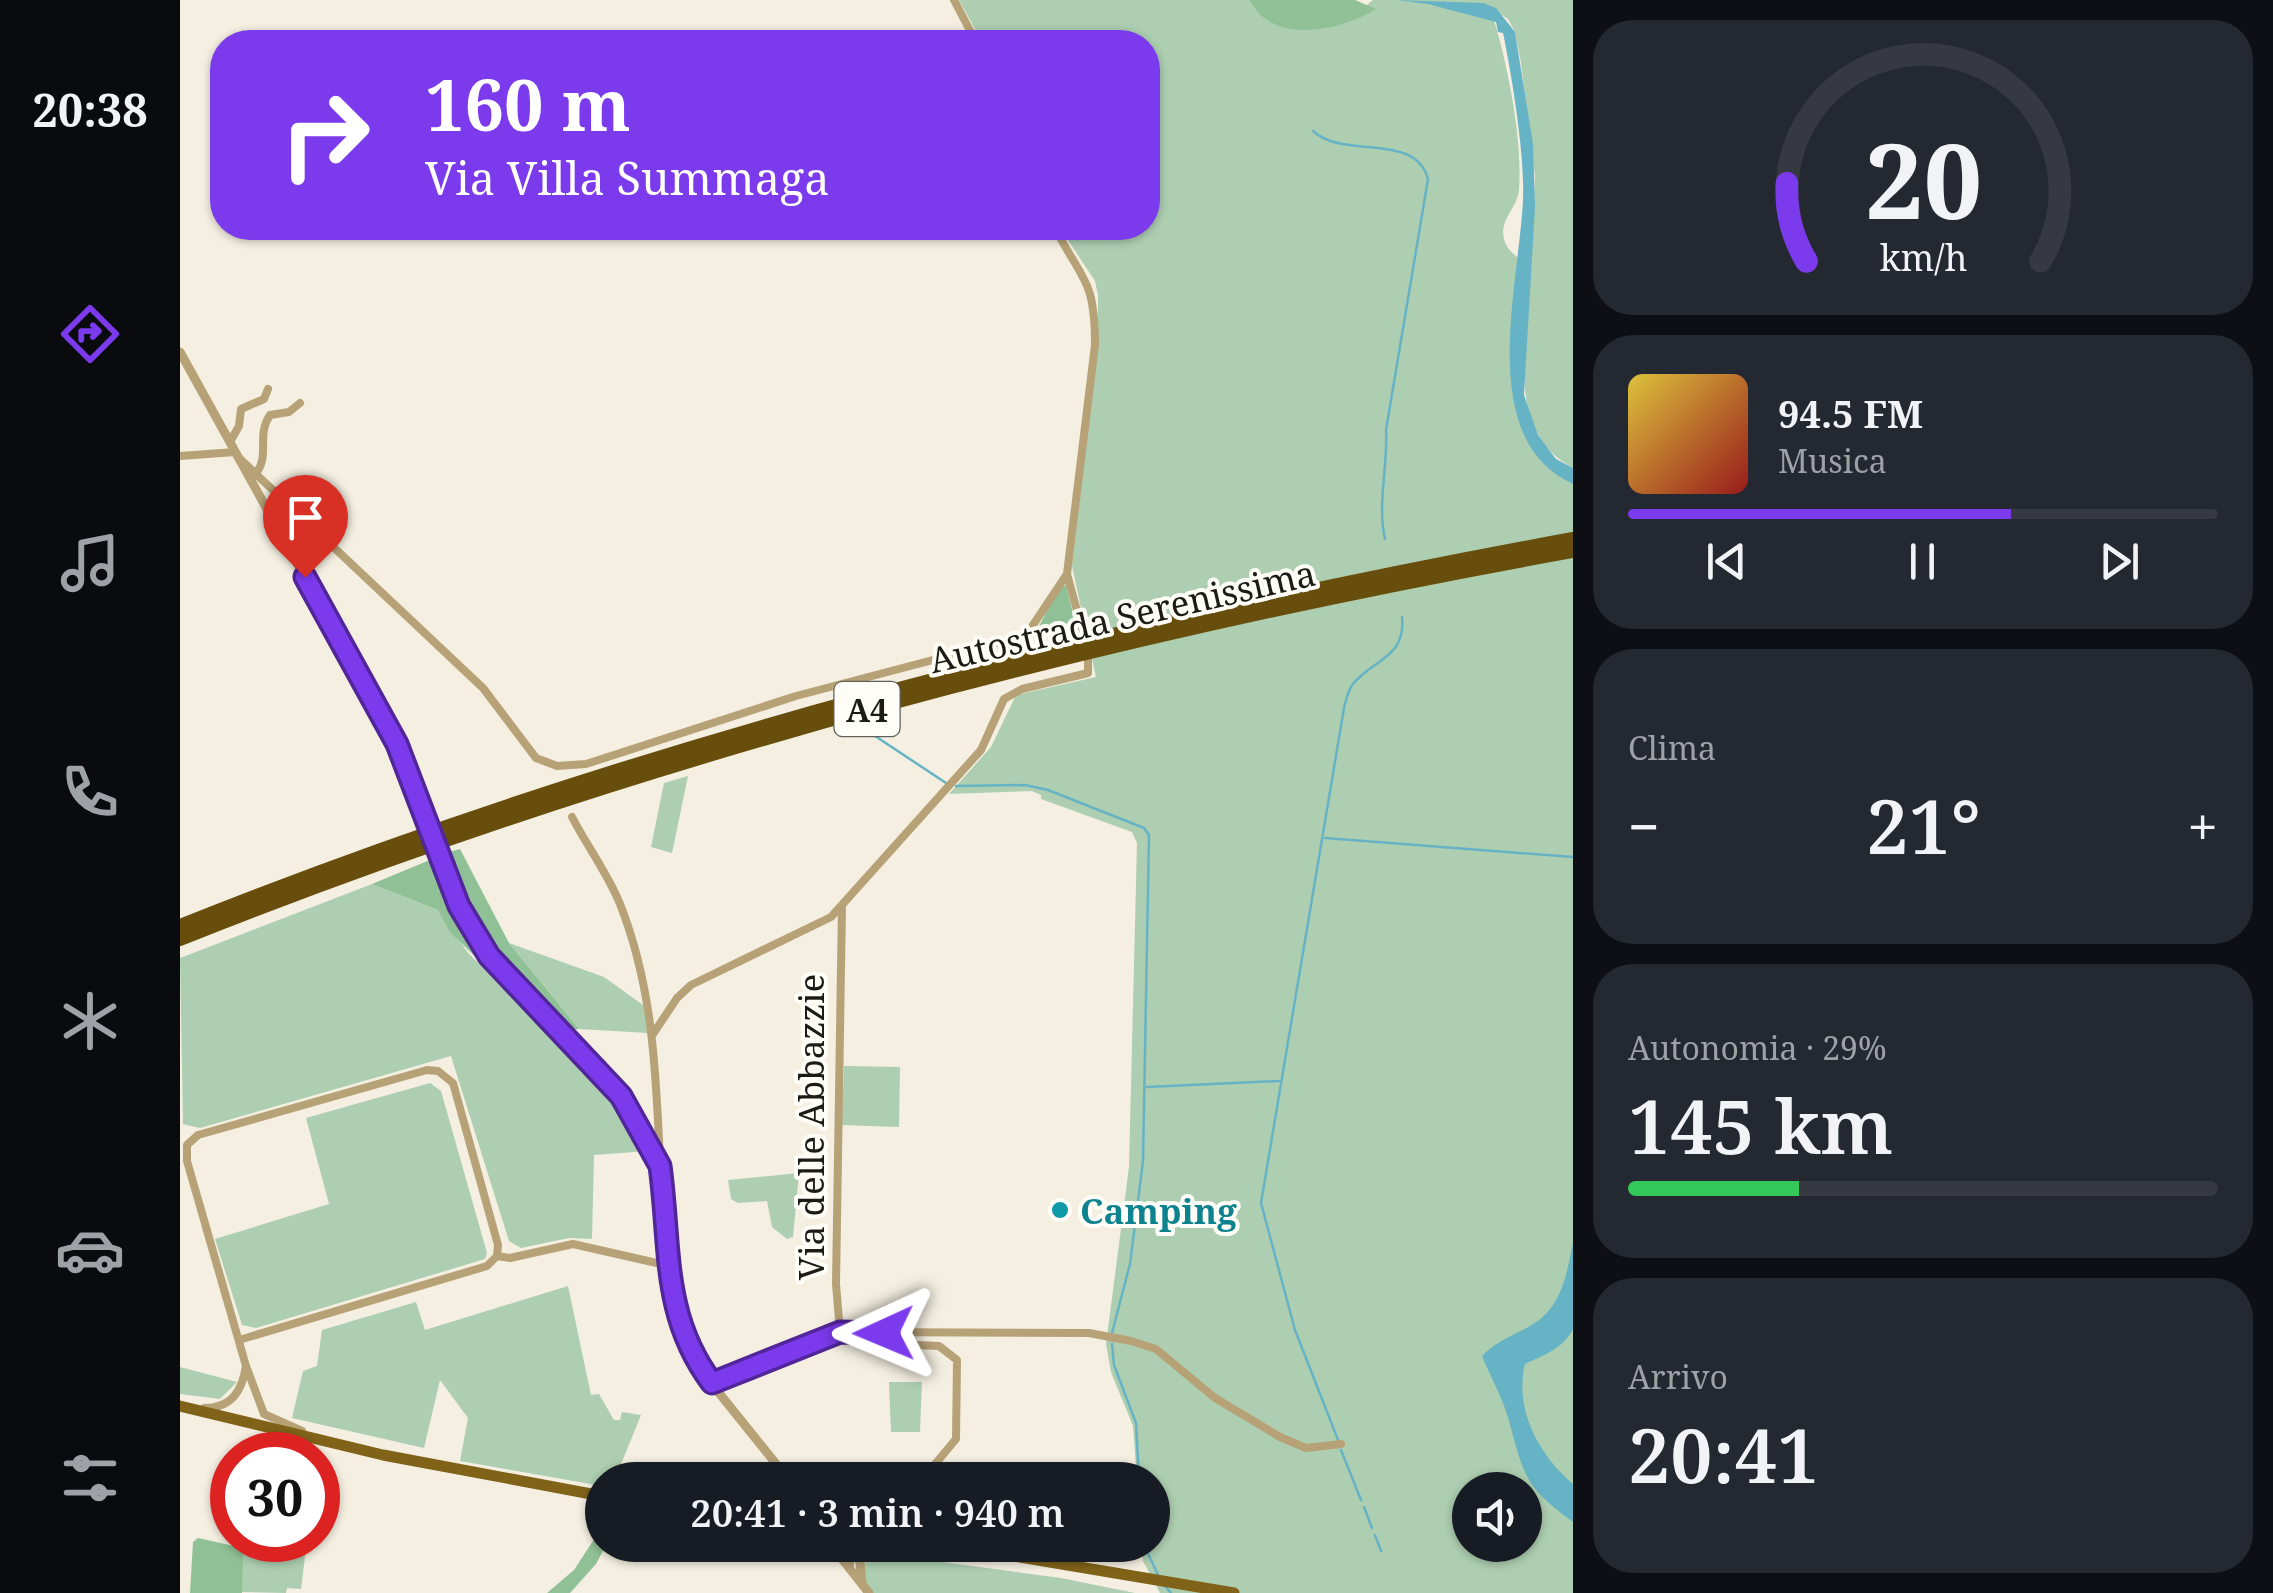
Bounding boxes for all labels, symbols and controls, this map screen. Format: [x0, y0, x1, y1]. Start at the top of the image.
text: 160 m [425, 56, 631, 152]
icon: right [260, 70, 390, 200]
text: 20:38 [32, 79, 148, 140]
text: 20 [1864, 108, 1982, 249]
text: Via Villa Summaga [425, 147, 830, 208]
text: km/h [1879, 233, 1967, 281]
icon: directions [55, 299, 125, 369]
text: 94.5 FM [1778, 387, 1923, 439]
text: Musica [1778, 439, 1887, 482]
pin [263, 475, 348, 578]
icon: arrive [278, 490, 333, 545]
icon: music [55, 528, 125, 598]
icon: previous [1699, 534, 1754, 589]
icon: pause [1895, 534, 1950, 589]
icon: next [2092, 534, 2147, 589]
street label: Autostrada Serenissima [924, 549, 1320, 683]
road number: A4 [834, 682, 900, 736]
text: Clima [1628, 726, 1716, 769]
icon: phone [55, 757, 125, 827]
text: 21° [1866, 774, 1981, 876]
text: − [1628, 788, 1660, 863]
text: + [2187, 788, 2218, 863]
street label: Via delle Abbazzie [787, 974, 834, 1280]
icon: climate [55, 986, 125, 1056]
text: Autonomia · 29% [1628, 1026, 1887, 1069]
text: 145 km [1628, 1074, 1893, 1176]
place label: Camping [1080, 1187, 1237, 1234]
marker: Camping [1049, 1199, 1071, 1221]
icon: car [55, 1215, 125, 1285]
position arrow [832, 1281, 936, 1385]
text: Arrivo [1628, 1355, 1728, 1398]
text: 20:41 [1628, 1403, 1819, 1505]
speed limit sign: 30 [210, 1432, 340, 1562]
icon: filters [55, 1443, 125, 1513]
map controls [1452, 1472, 1542, 1562]
button: sound [1452, 1472, 1542, 1562]
text: 20:41 · 3 min · 940 m [690, 1486, 1065, 1538]

